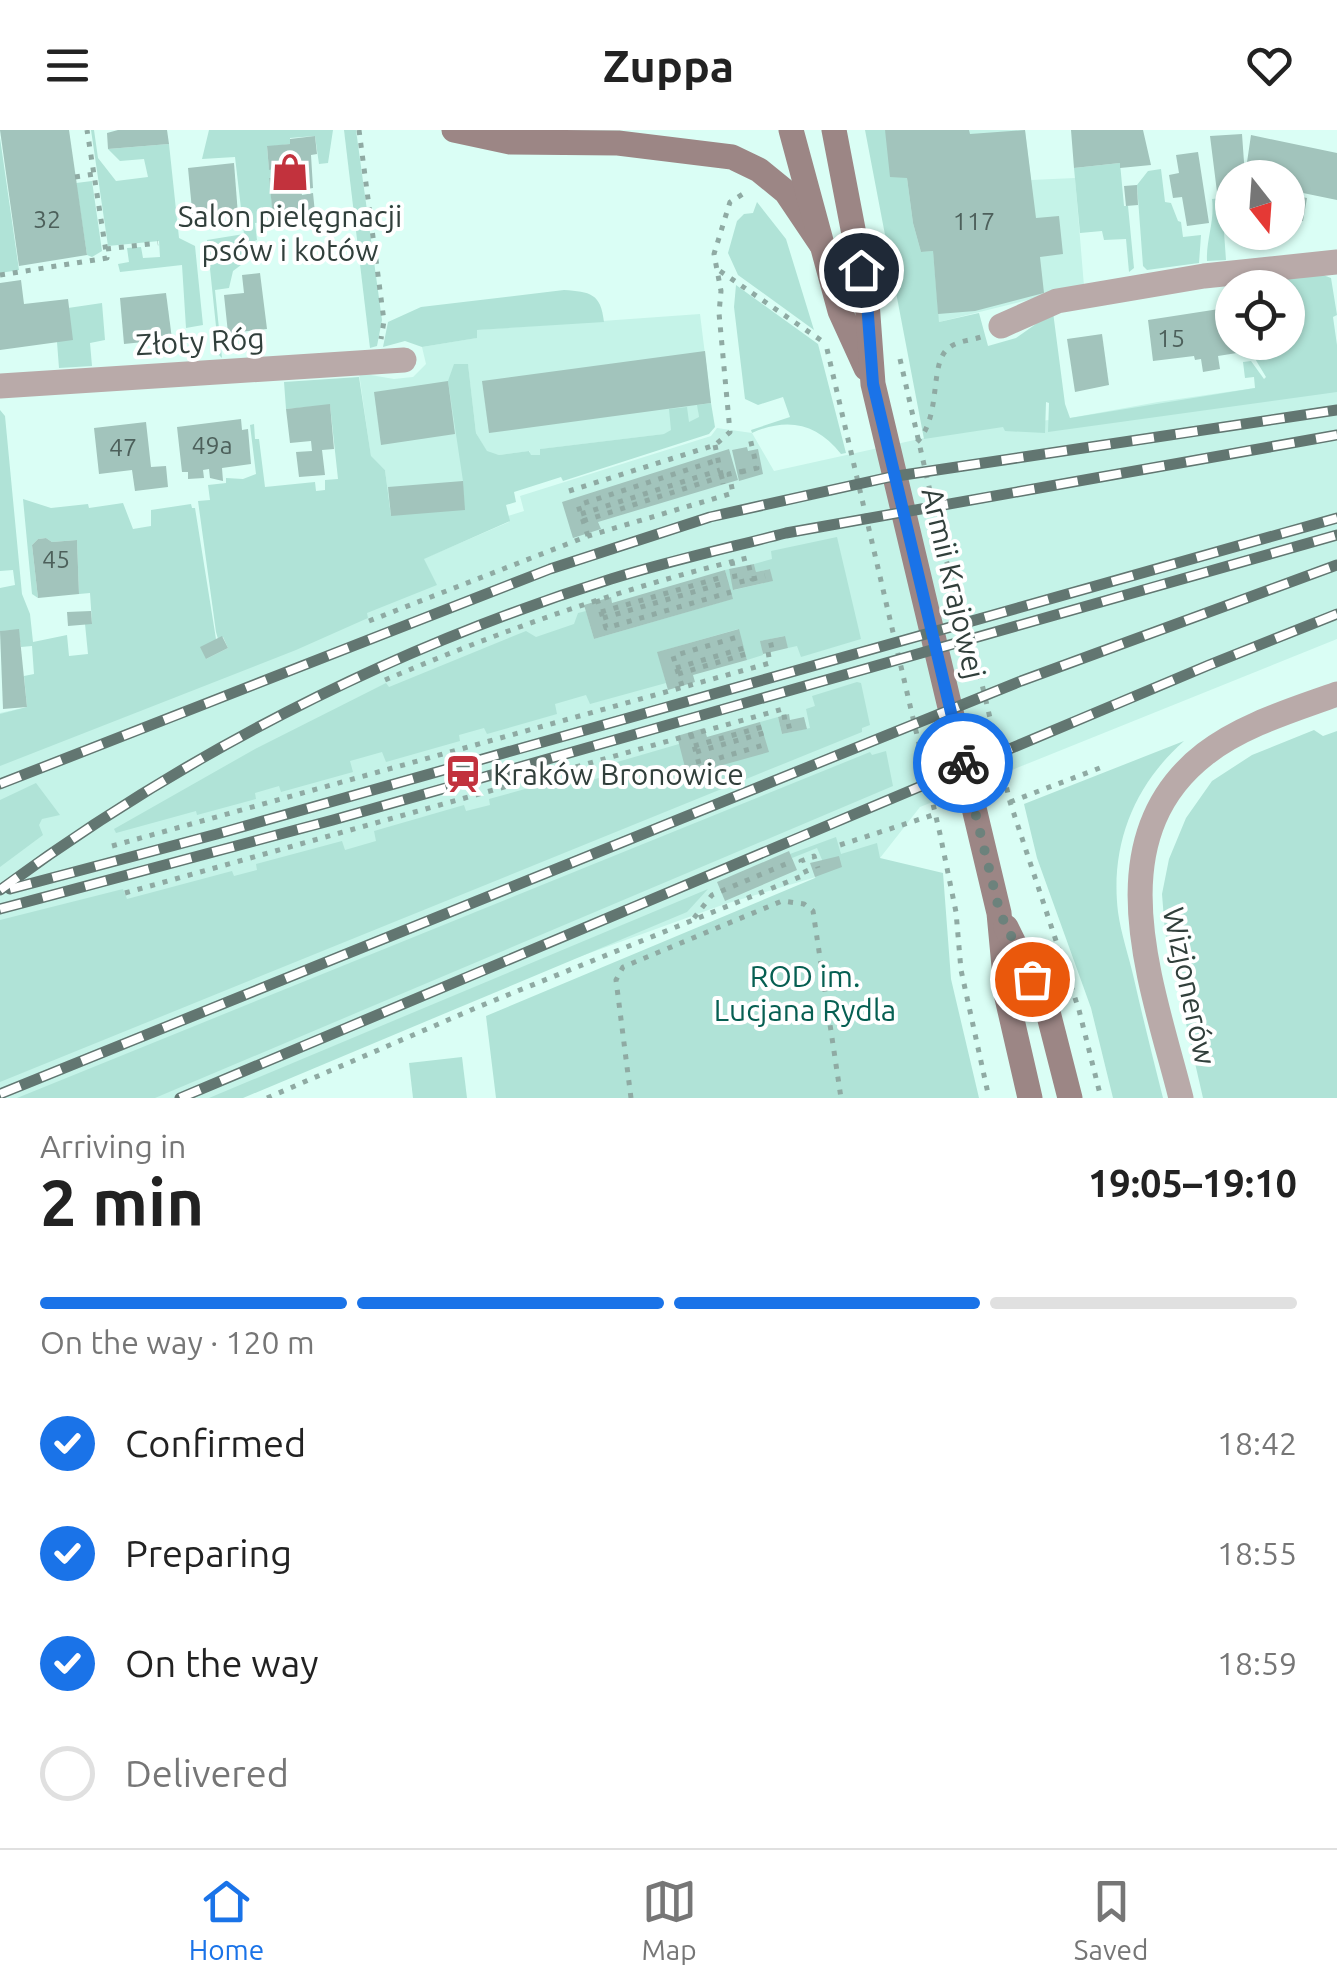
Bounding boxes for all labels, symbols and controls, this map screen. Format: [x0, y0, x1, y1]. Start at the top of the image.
icon: menu [40, 38, 95, 93]
icon: heart [1242, 38, 1297, 93]
text: Zuppa [603, 40, 734, 91]
shop icon: Salon pielęgnacji psów i kotów [269, 151, 311, 193]
north arrow [1215, 160, 1305, 250]
map controls [1215, 160, 1305, 360]
place label: Salon pielęgnacji psów i kotów [178, 199, 402, 267]
house number: 32 [33, 205, 61, 233]
house number: 117 [953, 207, 995, 235]
pin [819, 228, 904, 313]
icon: home [834, 243, 889, 298]
button: locate [1215, 270, 1305, 360]
street label: Złoty Róg [135, 321, 265, 361]
house number: 15 [1157, 324, 1185, 352]
house number: 49a [191, 431, 233, 459]
house number: 47 [109, 433, 137, 461]
street label: Armii Krajowej [915, 484, 993, 682]
house number: 45 [42, 545, 70, 573]
courier [913, 713, 1013, 813]
icon: bike [936, 736, 991, 791]
station icon: Kraków Bronowice [442, 753, 484, 795]
place label: Kraków Bronowice [493, 757, 744, 791]
street label: Wizjonerów [1157, 904, 1223, 1068]
pin [990, 937, 1075, 1022]
icon: bag [1005, 952, 1060, 1007]
park label: ROD im. Lucjana Rydla [714, 959, 896, 1027]
text: Arriving in [40, 1128, 186, 1164]
text: 19:05–19:10 [1088, 1162, 1297, 1204]
text: 2 min [40, 1165, 204, 1238]
text: On the way · 120 m [40, 1324, 315, 1360]
icon: check [40, 1416, 95, 1471]
text: Confirmed [125, 1422, 306, 1464]
text: 18:42 [1217, 1425, 1297, 1461]
icon: check [40, 1526, 95, 1581]
text: Preparing [125, 1532, 292, 1574]
text: 18:55 [1217, 1535, 1297, 1571]
icon: check [40, 1636, 95, 1691]
text: On the way [125, 1642, 318, 1684]
text: 18:59 [1217, 1645, 1297, 1681]
text: Delivered [125, 1752, 289, 1794]
tab: Home [189, 1874, 264, 1965]
tab: Map [641, 1874, 697, 1965]
tab: Saved [1074, 1874, 1148, 1965]

